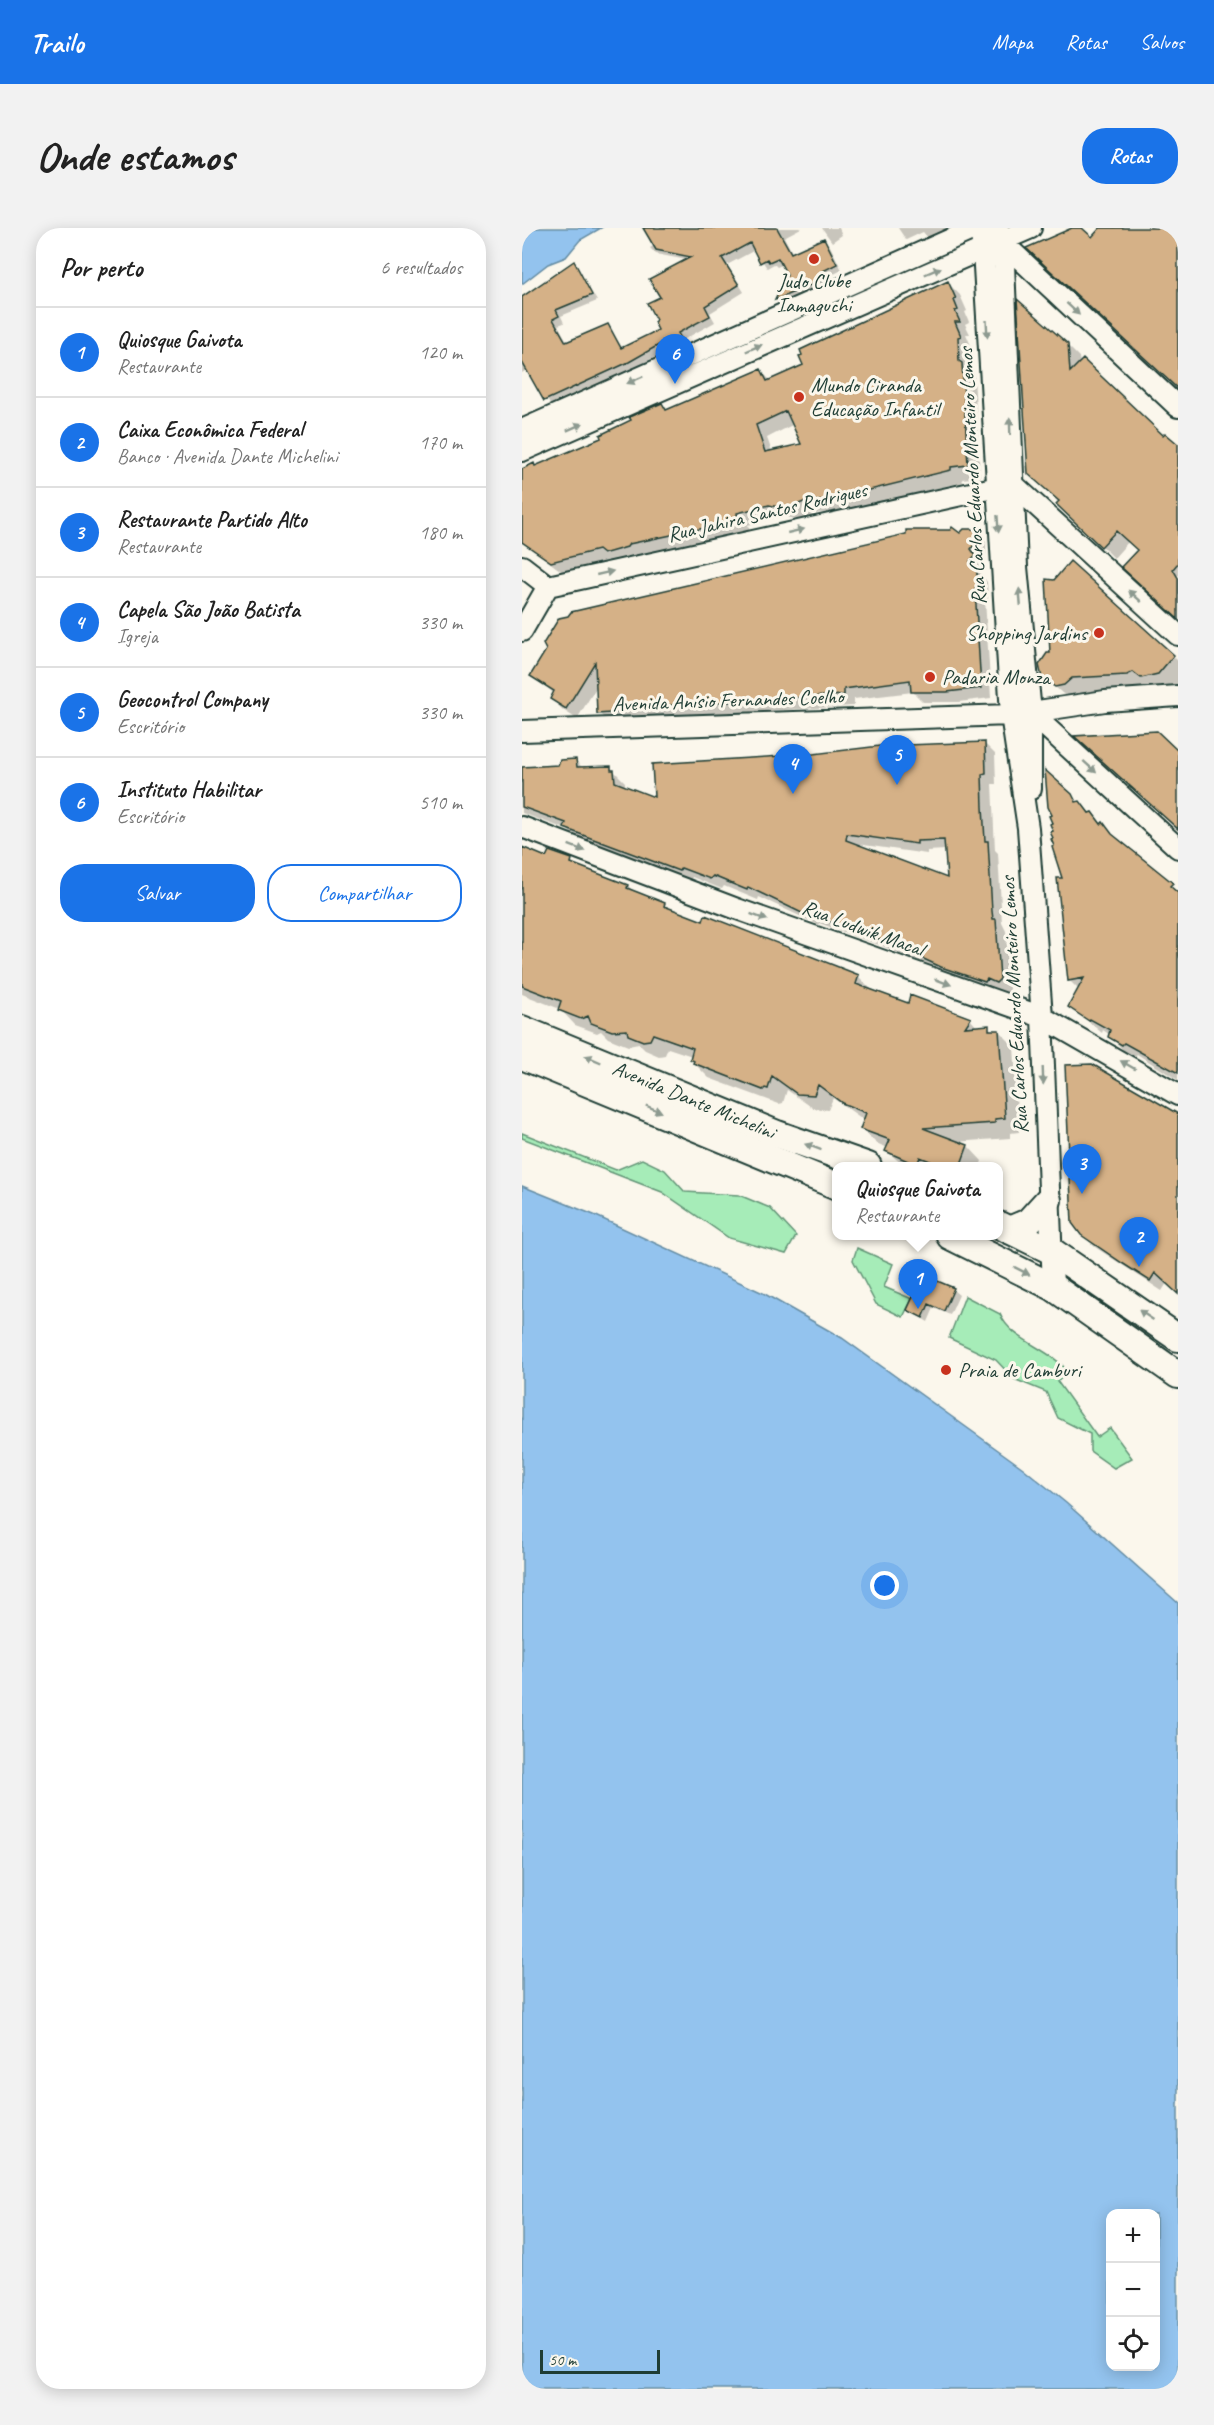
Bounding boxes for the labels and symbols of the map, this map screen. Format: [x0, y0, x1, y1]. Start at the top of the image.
marker: Judo Clube Iamaguchi [807, 252, 821, 266]
one-way arrow [924, 266, 942, 276]
place label: Judo Clube Iamaguchi [777, 268, 854, 318]
one-way arrow [1065, 302, 1080, 315]
one-way arrow [983, 319, 992, 338]
pin: 6 [656, 334, 694, 384]
one-way arrow [745, 343, 763, 353]
street label: Rua Carlos Eduardo Monteiro Lemos [952, 345, 992, 605]
place label: Mundo Ciranda Educação Infantil [811, 372, 942, 422]
one-way arrow [626, 375, 644, 385]
marker: Mundo Ciranda Educação Infantil [792, 390, 806, 404]
one-way arrow [1006, 416, 1015, 435]
one-way arrow [567, 423, 584, 432]
street label: Rua Jahira Santos Rodrigues [665, 476, 871, 548]
one-way arrow [993, 514, 1003, 533]
one-way arrow [786, 525, 805, 535]
one-way arrow [596, 568, 615, 578]
one-way arrow [1015, 588, 1025, 607]
one-way arrow [1127, 589, 1142, 603]
place label: Shopping Jardins [966, 620, 1089, 646]
marker: Shopping Jardins [1092, 626, 1106, 640]
place label: Padaria Monza [942, 664, 1052, 690]
marker: Padaria Monza [923, 670, 937, 684]
street label: Avenida Anísio Fernandes Coelho [612, 683, 846, 717]
pin: 5 [878, 736, 916, 785]
pin: 4 [774, 744, 812, 794]
one-way arrow [1082, 760, 1097, 773]
one-way arrow [568, 843, 586, 853]
street label: Rua Carlos Eduardo Monteiro Lemos [994, 874, 1034, 1134]
street label: Rua Ludwik Macal [799, 894, 931, 963]
one-way arrow [750, 913, 768, 923]
one-way arrow [934, 978, 952, 988]
one-way arrow [584, 1054, 602, 1063]
street label: Avenida Dante Michelini [609, 1055, 782, 1146]
one-way arrow [1119, 1060, 1136, 1070]
one-way arrow [1039, 1066, 1048, 1085]
one-way arrow [646, 1104, 664, 1114]
one-way arrow [804, 1141, 822, 1151]
pin: 3 [1062, 1144, 1102, 1194]
pin: 2 [1120, 1218, 1158, 1267]
pin: 1 [898, 1260, 938, 1309]
one-way arrow [1013, 1266, 1030, 1276]
one-way arrow [1138, 1310, 1154, 1321]
place label: Praia de Camburi [958, 1357, 1084, 1383]
marker: Praia de Camburi [939, 1363, 953, 1377]
your location [870, 1571, 899, 1600]
scale bar [540, 2347, 660, 2374]

